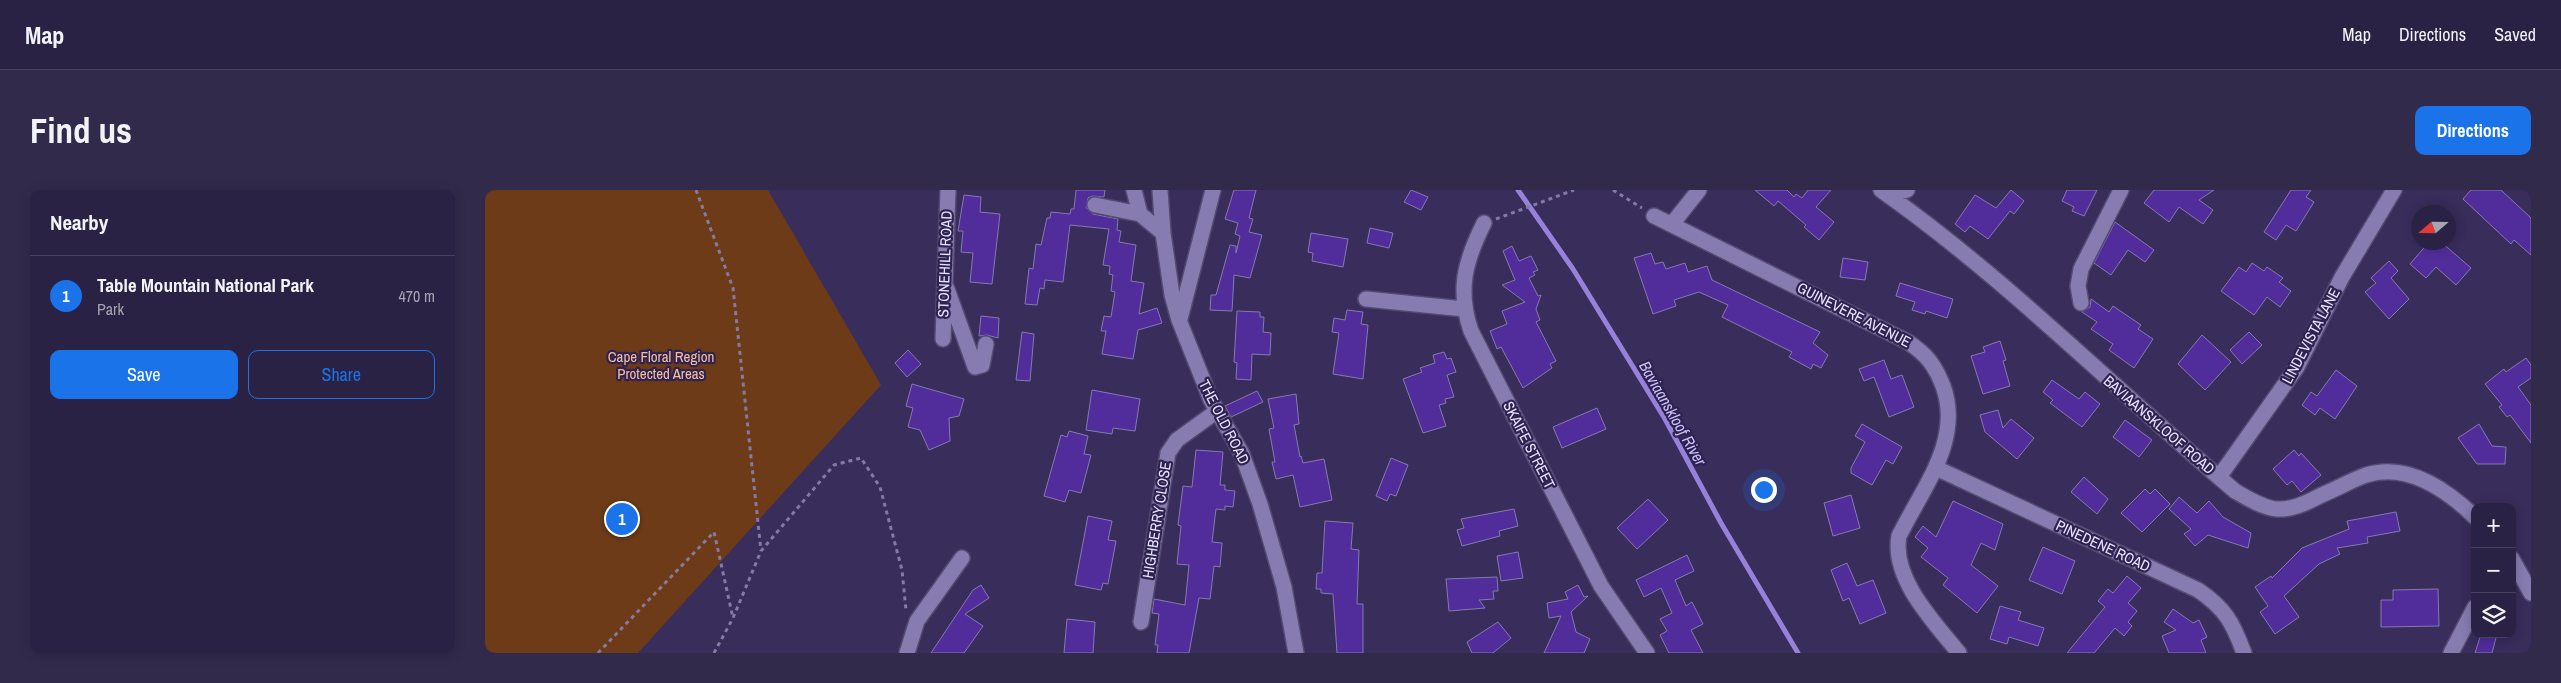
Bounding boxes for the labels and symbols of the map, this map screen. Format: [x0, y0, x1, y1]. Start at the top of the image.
north arrow [2411, 205, 2456, 250]
street label: STONEHILL ROAD [932, 210, 957, 318]
street label: GUINEVERE AVENUE [1794, 277, 1915, 352]
street label: LINDEVISTA LANE [2276, 284, 2345, 387]
park label: Cape Floral Region Protected Areas [608, 346, 714, 384]
water label: Baviaanskloof River [1634, 357, 1712, 470]
street label: BAVIAANSKLOOF ROAD [2099, 370, 2220, 479]
street label: THE OLD ROAD [1194, 376, 1255, 468]
street label: SKAIFE STREET [1498, 397, 1561, 493]
street label: HIGHBERRY CLOSE [1137, 460, 1176, 580]
your location [1751, 477, 1777, 503]
pin: 1 [606, 500, 638, 538]
street label: PINEDENE ROAD [2053, 515, 2154, 577]

